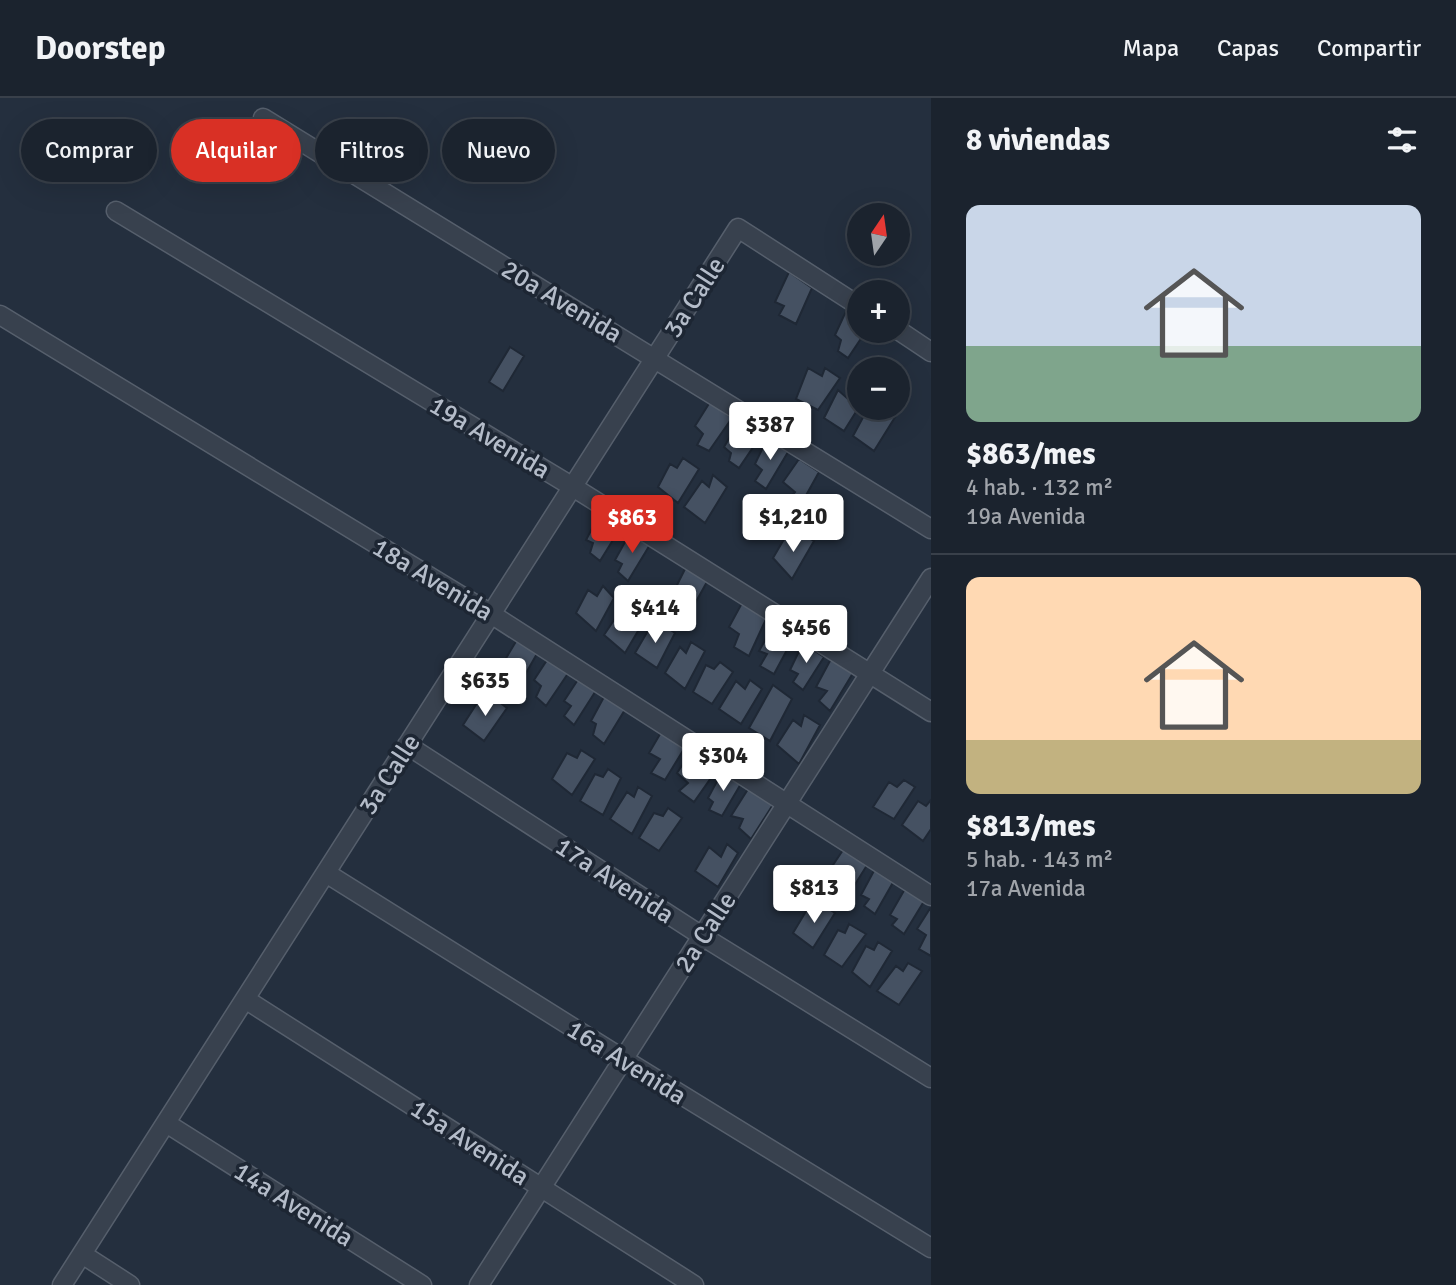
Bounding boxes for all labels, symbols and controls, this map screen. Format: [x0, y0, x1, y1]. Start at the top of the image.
text: Doorstep [35, 28, 165, 69]
text: Mapa [1123, 33, 1179, 63]
text: Capas [1217, 33, 1279, 63]
text: Compartir [1317, 33, 1421, 63]
chip: Comprar [21, 119, 157, 182]
chip: Alquilar [171, 119, 301, 182]
chip: Filtros [315, 119, 428, 182]
chip: Nuevo [442, 119, 555, 182]
icon: filters [1383, 121, 1421, 159]
text: 8 viviendas [966, 122, 1110, 159]
north arrow [847, 203, 910, 266]
map controls [847, 203, 910, 420]
icon: home [1131, 250, 1257, 376]
street label: 3a Calle [657, 251, 733, 344]
street label: 20a Avenida [495, 253, 628, 350]
button: + [847, 280, 910, 343]
button: − [847, 357, 910, 420]
street label: 19a Avenida [423, 389, 556, 486]
pin: $387 [729, 402, 811, 462]
text: $387 [745, 410, 795, 439]
text: $863/mes [966, 436, 1095, 473]
text: 4 hab. · 132 m² [966, 473, 1113, 502]
pin: $1,210 [736, 494, 850, 554]
pin: $863 [591, 496, 673, 555]
text: $1,210 [759, 502, 827, 531]
text: 19a Avenida [966, 502, 1086, 531]
text: $863 [607, 503, 657, 532]
street label: 18a Avenida [366, 531, 499, 628]
pin: $414 [614, 586, 696, 645]
text: $414 [630, 593, 680, 622]
pin: $456 [765, 606, 847, 665]
text: $456 [781, 613, 831, 642]
icon: home [1131, 622, 1257, 748]
pin: $635 [444, 658, 526, 718]
text: $635 [460, 666, 510, 695]
street label: 3a Calle [352, 728, 428, 821]
pin: $304 [682, 734, 764, 793]
text: $304 [698, 741, 748, 770]
text: $813/mes [966, 808, 1095, 845]
street label: 17a Avenida [549, 831, 680, 931]
text: 5 hab. · 143 m² [966, 845, 1113, 874]
pin: $813 [773, 866, 855, 925]
text: $813 [789, 873, 839, 902]
text: 17a Avenida [966, 874, 1086, 903]
street label: 2a Calle [668, 886, 744, 979]
street label: 16a Avenida [561, 1013, 692, 1112]
street label: 15a Avenida [404, 1093, 535, 1193]
street label: 14a Avenida [228, 1155, 359, 1254]

